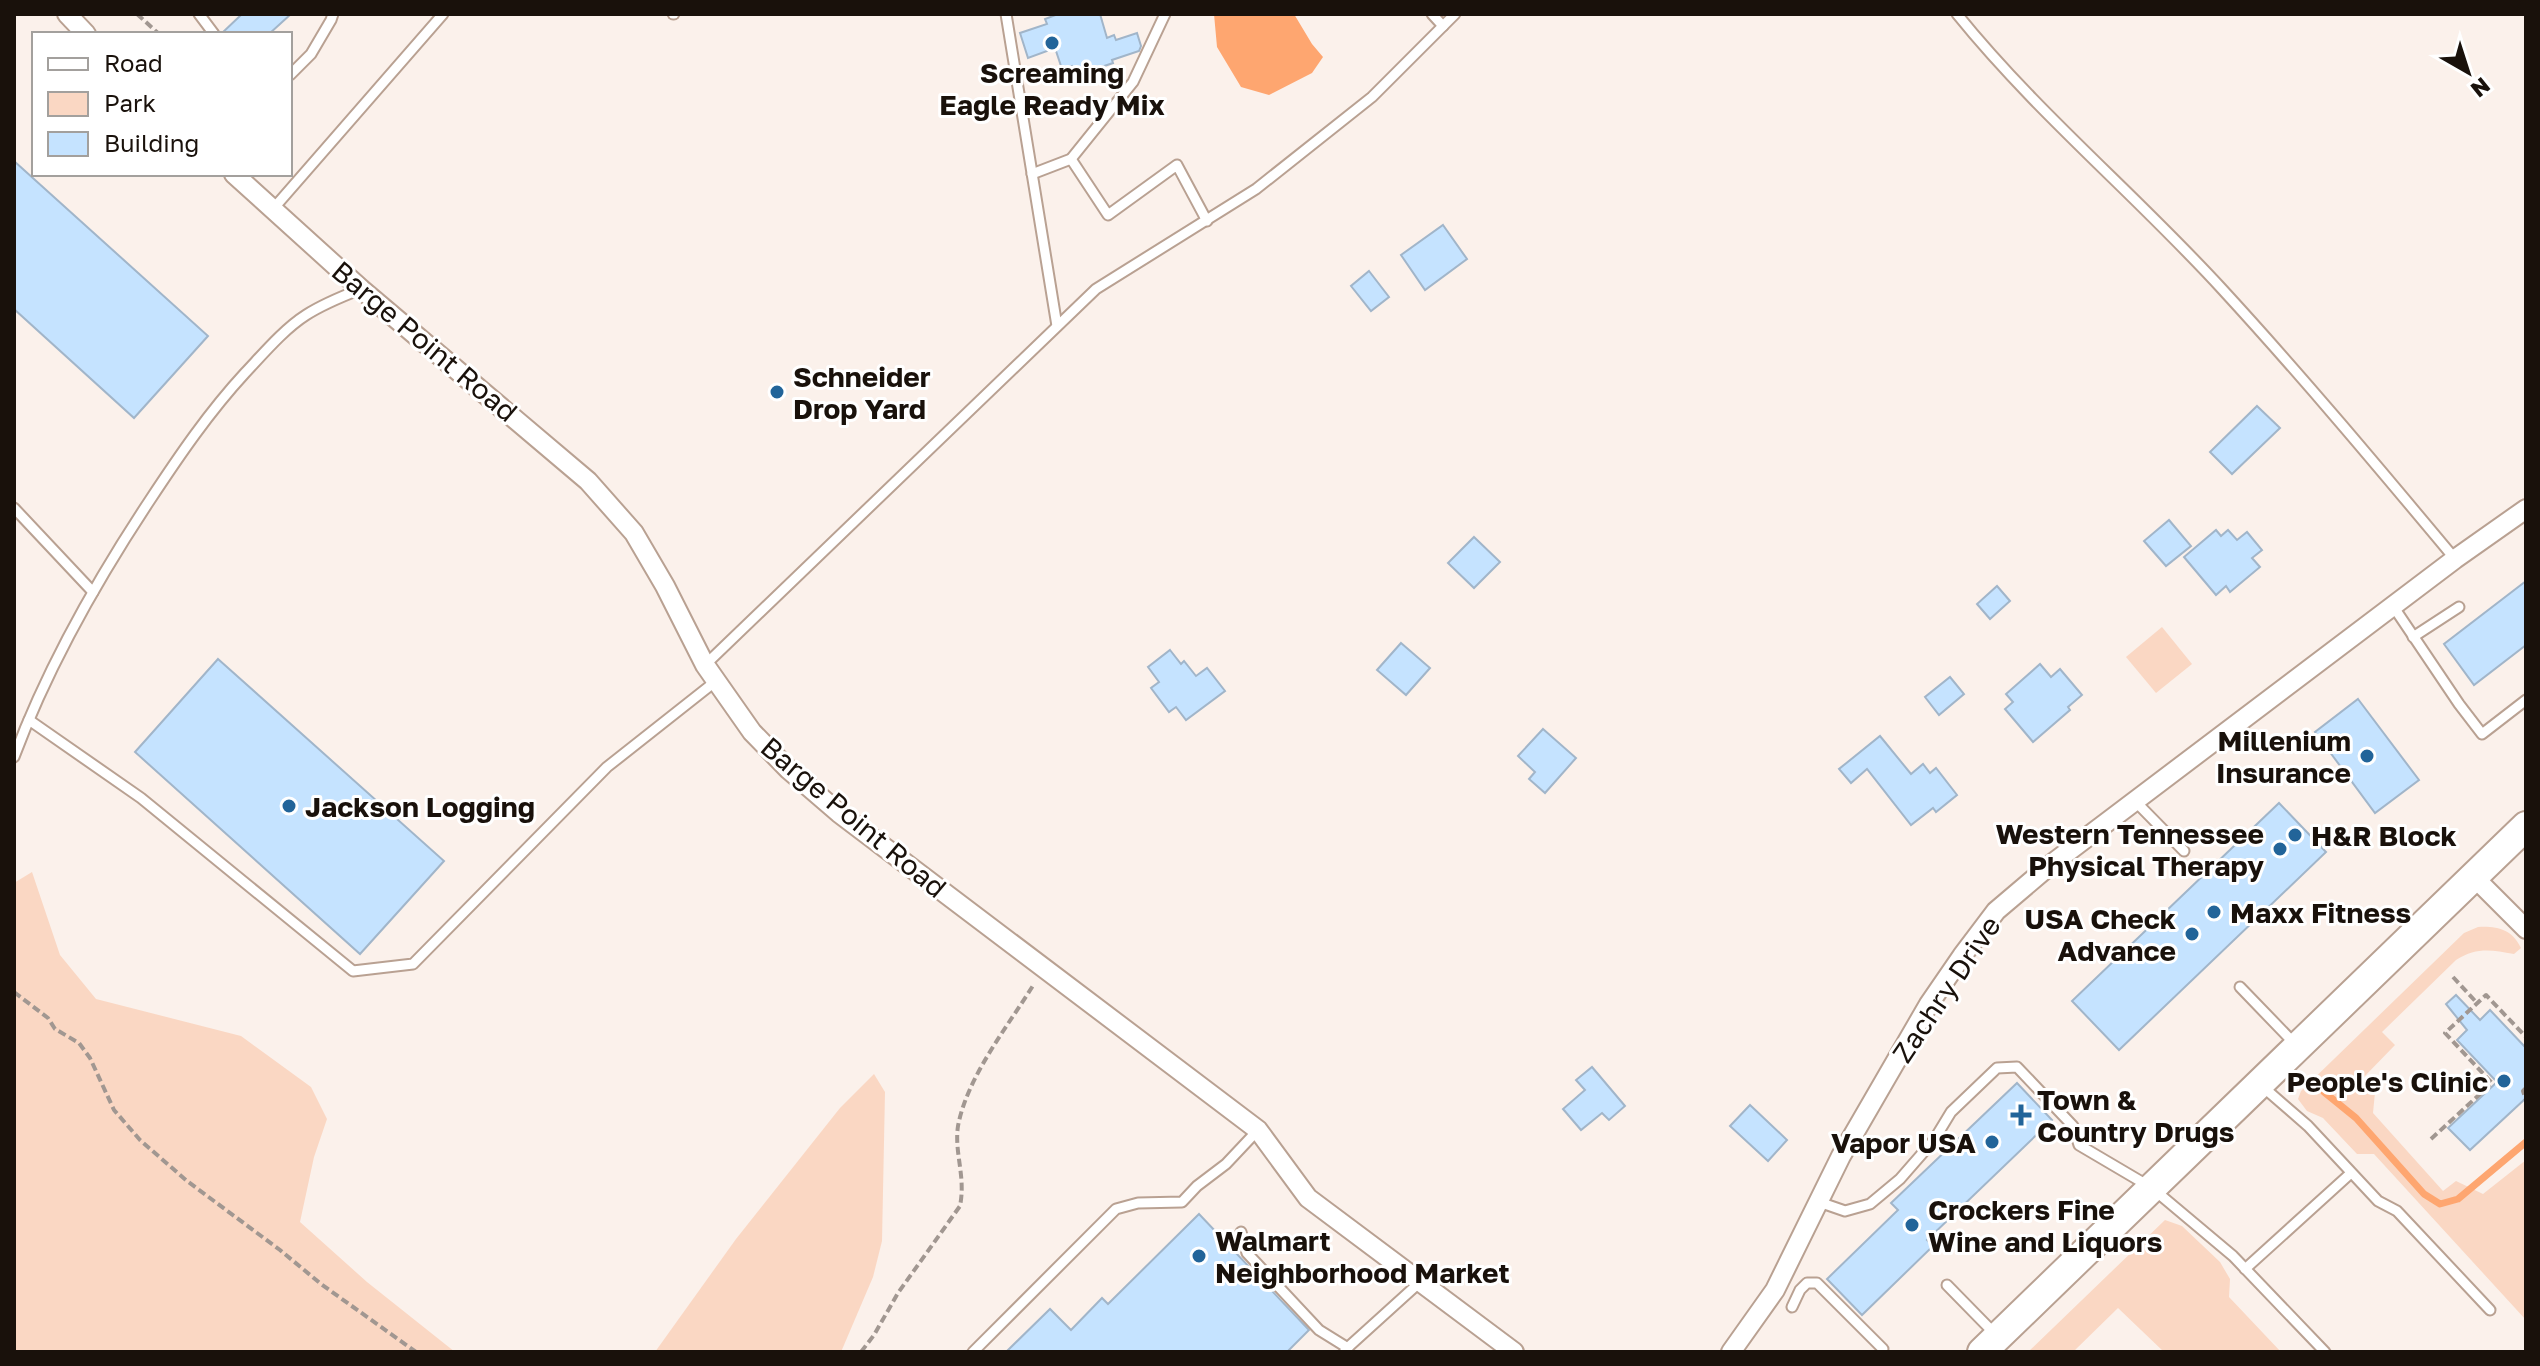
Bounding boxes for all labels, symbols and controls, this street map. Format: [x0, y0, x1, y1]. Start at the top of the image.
legend [32, 32, 292, 176]
north arrow [2428, 32, 2508, 112]
marker: Screaming Eagle Ready Mix [1043, 34, 1061, 52]
text: Road [104, 48, 163, 77]
place label: Screaming Eagle Ready Mix [939, 56, 1165, 121]
text: N [2466, 72, 2496, 104]
text: Park [104, 88, 156, 117]
text: Building [104, 128, 199, 157]
street label: Barge Point Road [326, 254, 524, 428]
place label: Schneider Drop Yard [793, 360, 931, 425]
marker: Schneider Drop Yard [768, 383, 786, 401]
place label: Millenium Insurance [2216, 724, 2351, 789]
street label: Barge Point Road [755, 730, 953, 904]
marker: Millenium Insurance [2358, 747, 2376, 765]
place label: Jackson Logging [305, 790, 535, 823]
marker: Jackson Logging [280, 797, 298, 815]
place label: Western Tennessee Physical Therapy [1996, 817, 2264, 882]
place label: H&R Block [2311, 819, 2457, 852]
marker: H&R Block [2286, 826, 2304, 844]
marker: Western Tennessee Physical Therapy [2271, 840, 2289, 858]
place label: Maxx Fitness [2230, 896, 2411, 929]
place label: USA Check Advance [2025, 902, 2176, 967]
marker: Maxx Fitness [2205, 903, 2223, 921]
street label: Zachry Drive [1885, 910, 2007, 1068]
marker: USA Check Advance [2183, 925, 2201, 943]
place label: People's Clinic [2286, 1065, 2488, 1098]
marker: People's Clinic [2495, 1072, 2513, 1090]
place label: Town & Country Drugs [2037, 1083, 2234, 1148]
marker: Town & Country Drugs [2012, 1106, 2030, 1124]
place label: Vapor USA [1831, 1126, 1976, 1159]
marker: Vapor USA [1983, 1133, 2001, 1151]
place label: Crockers Fine Wine and Liquors [1928, 1193, 2162, 1258]
marker: Crockers Fine Wine and Liquors [1903, 1216, 1921, 1234]
place label: Walmart Neighborhood Market [1215, 1224, 1510, 1289]
marker: Walmart Neighborhood Market [1190, 1247, 1208, 1265]

